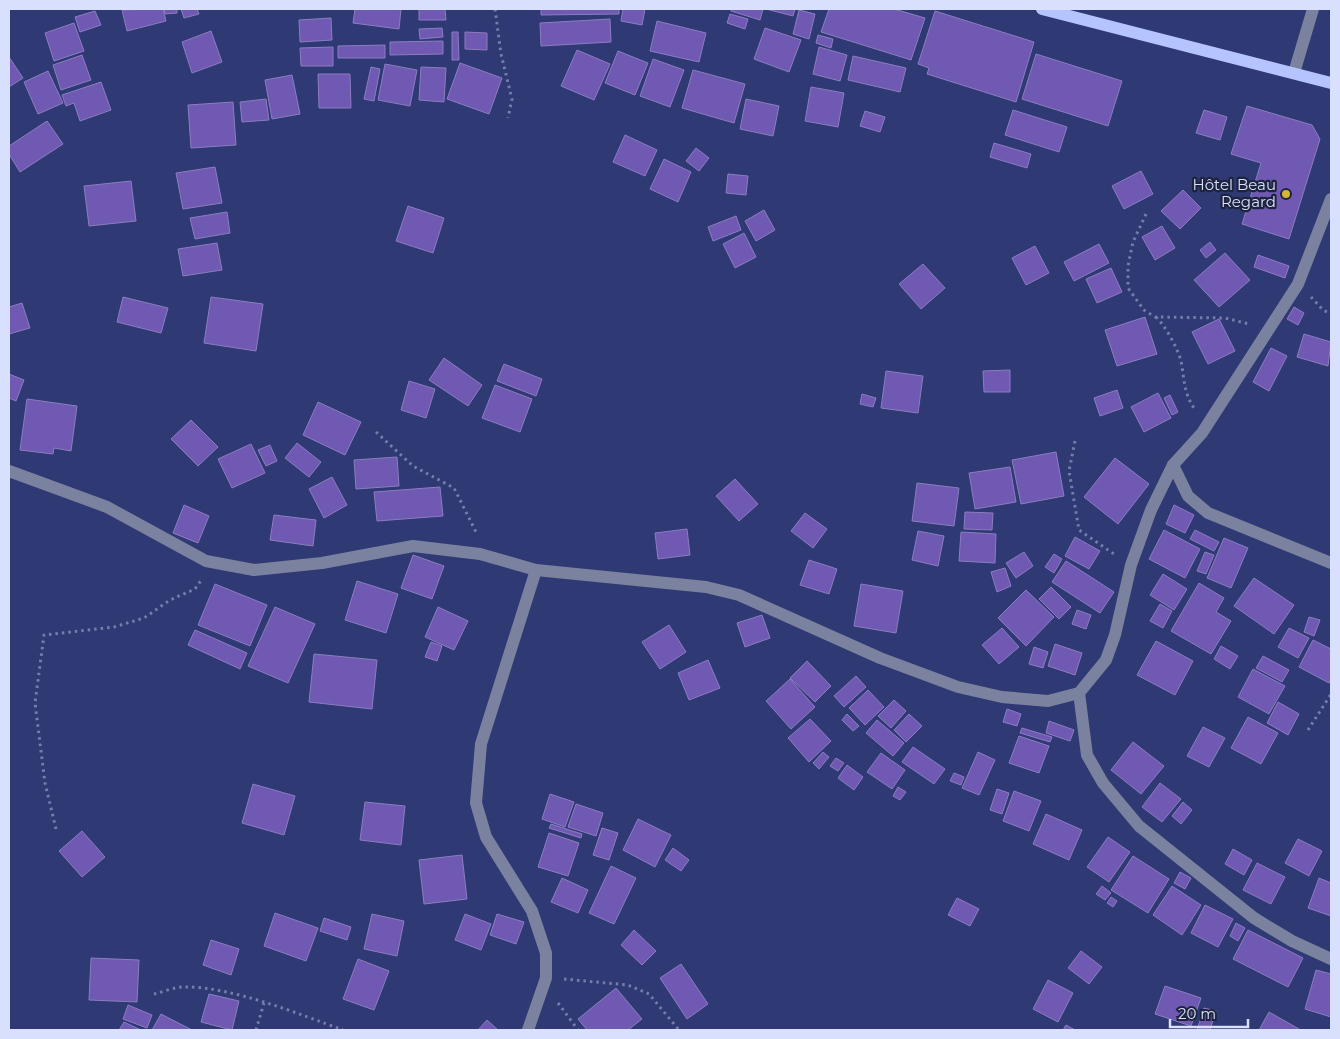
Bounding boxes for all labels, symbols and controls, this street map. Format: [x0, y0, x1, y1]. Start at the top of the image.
place label: Hôtel Beau Regard [1192, 175, 1276, 211]
marker: Hôtel Beau Regard [1280, 188, 1292, 200]
scale bar [1170, 996, 1248, 1028]
text: 20 m [1178, 1004, 1216, 1023]

